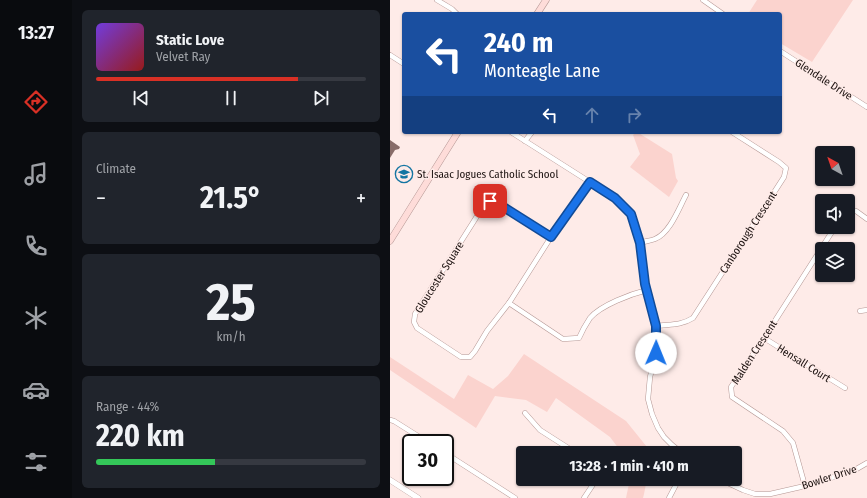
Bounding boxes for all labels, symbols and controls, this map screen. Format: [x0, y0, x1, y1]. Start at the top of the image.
text: 13:27 [18, 22, 54, 44]
text: 240 m [484, 26, 553, 59]
icon: left [418, 28, 470, 80]
text: Static Love [156, 31, 224, 49]
text: Velvet Ray [156, 49, 210, 64]
street label: Glendale Drive [793, 56, 855, 103]
text: Monteagle Lane [484, 60, 600, 82]
icon: previous [130, 87, 152, 109]
icon: pause [220, 87, 242, 109]
icon: next [310, 87, 332, 109]
icon: directions [22, 88, 50, 116]
icon: left [539, 104, 561, 126]
icon: ahead [581, 104, 603, 126]
icon: right [623, 104, 645, 126]
north arrow [815, 146, 855, 186]
map controls [815, 146, 855, 282]
icon: music [22, 160, 50, 188]
text: Climate [96, 161, 136, 176]
school or university icon: St. Isaac Jogues Catholic School [394, 164, 414, 184]
place label: St. Isaac Jogues Catholic School [417, 168, 558, 181]
text: 21.5° [200, 180, 262, 216]
pin [473, 184, 507, 218]
text: − [96, 185, 106, 212]
text: + [356, 185, 366, 212]
street label: Canborough Crescent [717, 188, 780, 276]
icon: arrive [479, 190, 501, 212]
button: sound [815, 194, 855, 234]
icon: phone [22, 232, 50, 260]
street label: Gloucester Square [412, 239, 467, 316]
button: layers [815, 242, 855, 282]
text: 25 [206, 271, 256, 334]
icon: climate [22, 304, 50, 332]
street label: Malden Crescent [729, 317, 780, 387]
text: km/h [217, 329, 246, 344]
position arrow [635, 332, 677, 374]
street label: Hensall Court [775, 342, 833, 385]
icon: car [22, 376, 50, 404]
text: Range · 44% [96, 399, 159, 414]
text: 220 km [96, 418, 185, 454]
speed limit sign: 30 [402, 434, 454, 486]
icon: filters [22, 448, 50, 476]
text: 13:28 · 1 min · 410 m [569, 457, 689, 475]
street label: Bowler Drive [800, 462, 858, 492]

